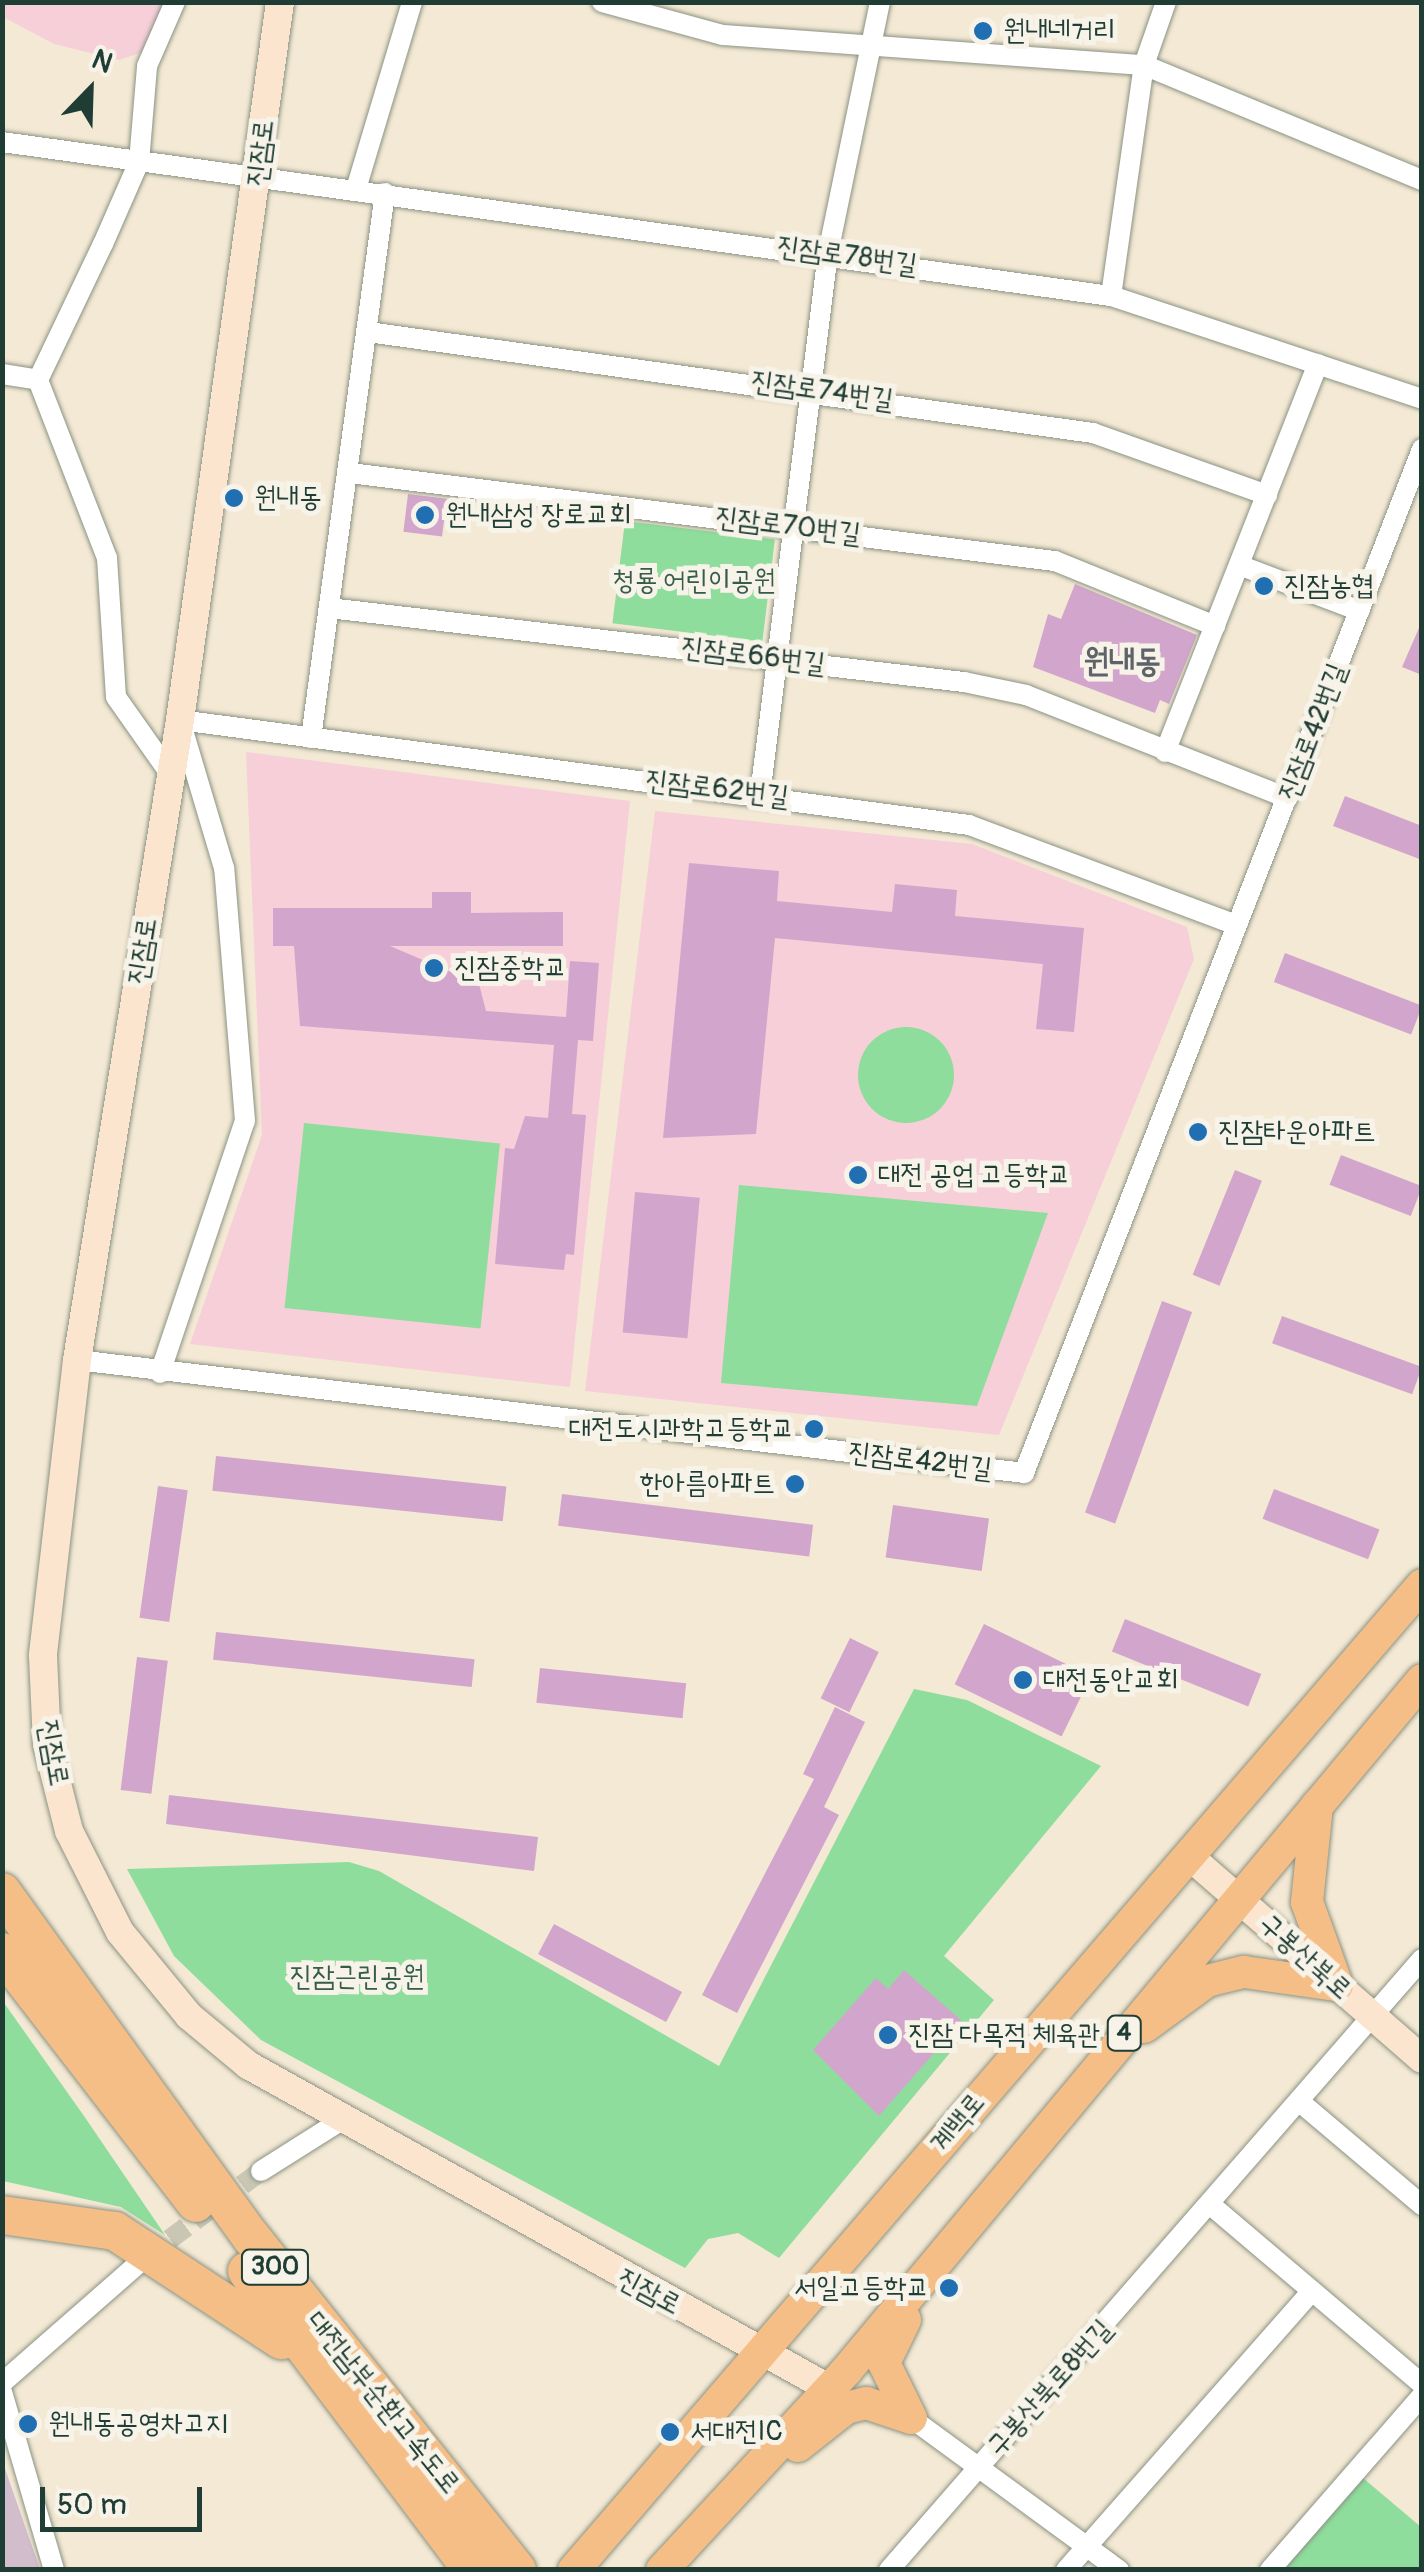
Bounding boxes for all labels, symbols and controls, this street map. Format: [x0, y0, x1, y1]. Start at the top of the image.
place label: 원내네거리 [1003, 14, 1116, 48]
marker: 원내네거리 [972, 20, 994, 42]
north arrow [40, 40, 140, 140]
text: N [86, 42, 117, 82]
street label: 진잠로 [240, 117, 282, 189]
street label: 진잠로78번길 [775, 230, 919, 282]
street label: 진잠로74번길 [749, 364, 895, 418]
place label: 원내동 [254, 481, 322, 515]
marker: 원내동 [223, 487, 245, 509]
place label: 원내삼성 장로교회 [445, 498, 631, 532]
street label: 진잠로70번길 [713, 500, 863, 552]
marker: 원내삼성 장로교회 [414, 504, 436, 526]
park label: 청룡 어린이공원 [612, 564, 776, 598]
place label: 진잠농협 [1284, 569, 1374, 603]
marker: 진잠농협 [1253, 575, 1275, 597]
street label: 진잠로66번길 [679, 630, 827, 682]
district label: 원내동 [1083, 642, 1161, 680]
street label: 진잠로42번길 [1271, 659, 1355, 805]
street label: 진잠로62번길 [643, 764, 791, 814]
street label: 진잠로 [121, 915, 165, 987]
place label: 진잠중학교 [454, 951, 567, 985]
marker: 진잠중학교 [423, 957, 445, 979]
place label: 진잠타운아파트 [1218, 1115, 1376, 1149]
marker: 진잠타운아파트 [1187, 1121, 1209, 1143]
place label: 대전 공업 고등학교 [878, 1158, 1070, 1192]
marker: 대전 공업 고등학교 [847, 1164, 869, 1186]
place label: 대전도시과학고등학교 [569, 1412, 794, 1446]
marker: 대전도시과학고등학교 [803, 1418, 825, 1440]
street label: 진잠로42번길 [846, 1436, 994, 1486]
place label: 한아름아파트 [640, 1467, 775, 1501]
marker: 한아름아파트 [784, 1473, 806, 1495]
place label: 대전동안교회 [1043, 1663, 1178, 1697]
marker: 대전동안교회 [1012, 1669, 1034, 1691]
street label: 진잠로 [31, 1717, 75, 1789]
street label: 구봉산북로 [1252, 1907, 1358, 2007]
park label: 진잠근린공원 [289, 1960, 425, 1994]
road number: 4 [1106, 2013, 1142, 2053]
place label: 진잠 다목적 체육관 [908, 2018, 1100, 2052]
marker: 진잠 다목적 체육관 [877, 2024, 899, 2046]
street label: 계백로 [923, 2086, 993, 2160]
road number: 300 [240, 2247, 310, 2287]
street label: 진잠로 [611, 2261, 687, 2323]
place label: 서일고등학교 [794, 2271, 929, 2305]
marker: 서일고등학교 [938, 2277, 960, 2299]
street label: 대전남부순환고속도로 [299, 2305, 467, 2501]
street label: 구봉산북로8번길 [980, 2313, 1120, 2463]
place label: 원내동공영차고지 [48, 2407, 228, 2441]
marker: 원내동공영차고지 [17, 2413, 39, 2435]
place label: 서대전IC [690, 2415, 783, 2449]
marker: 서대전IC [659, 2421, 681, 2443]
scale bar [45, 2467, 208, 2529]
text: 50 m [57, 2486, 127, 2523]

